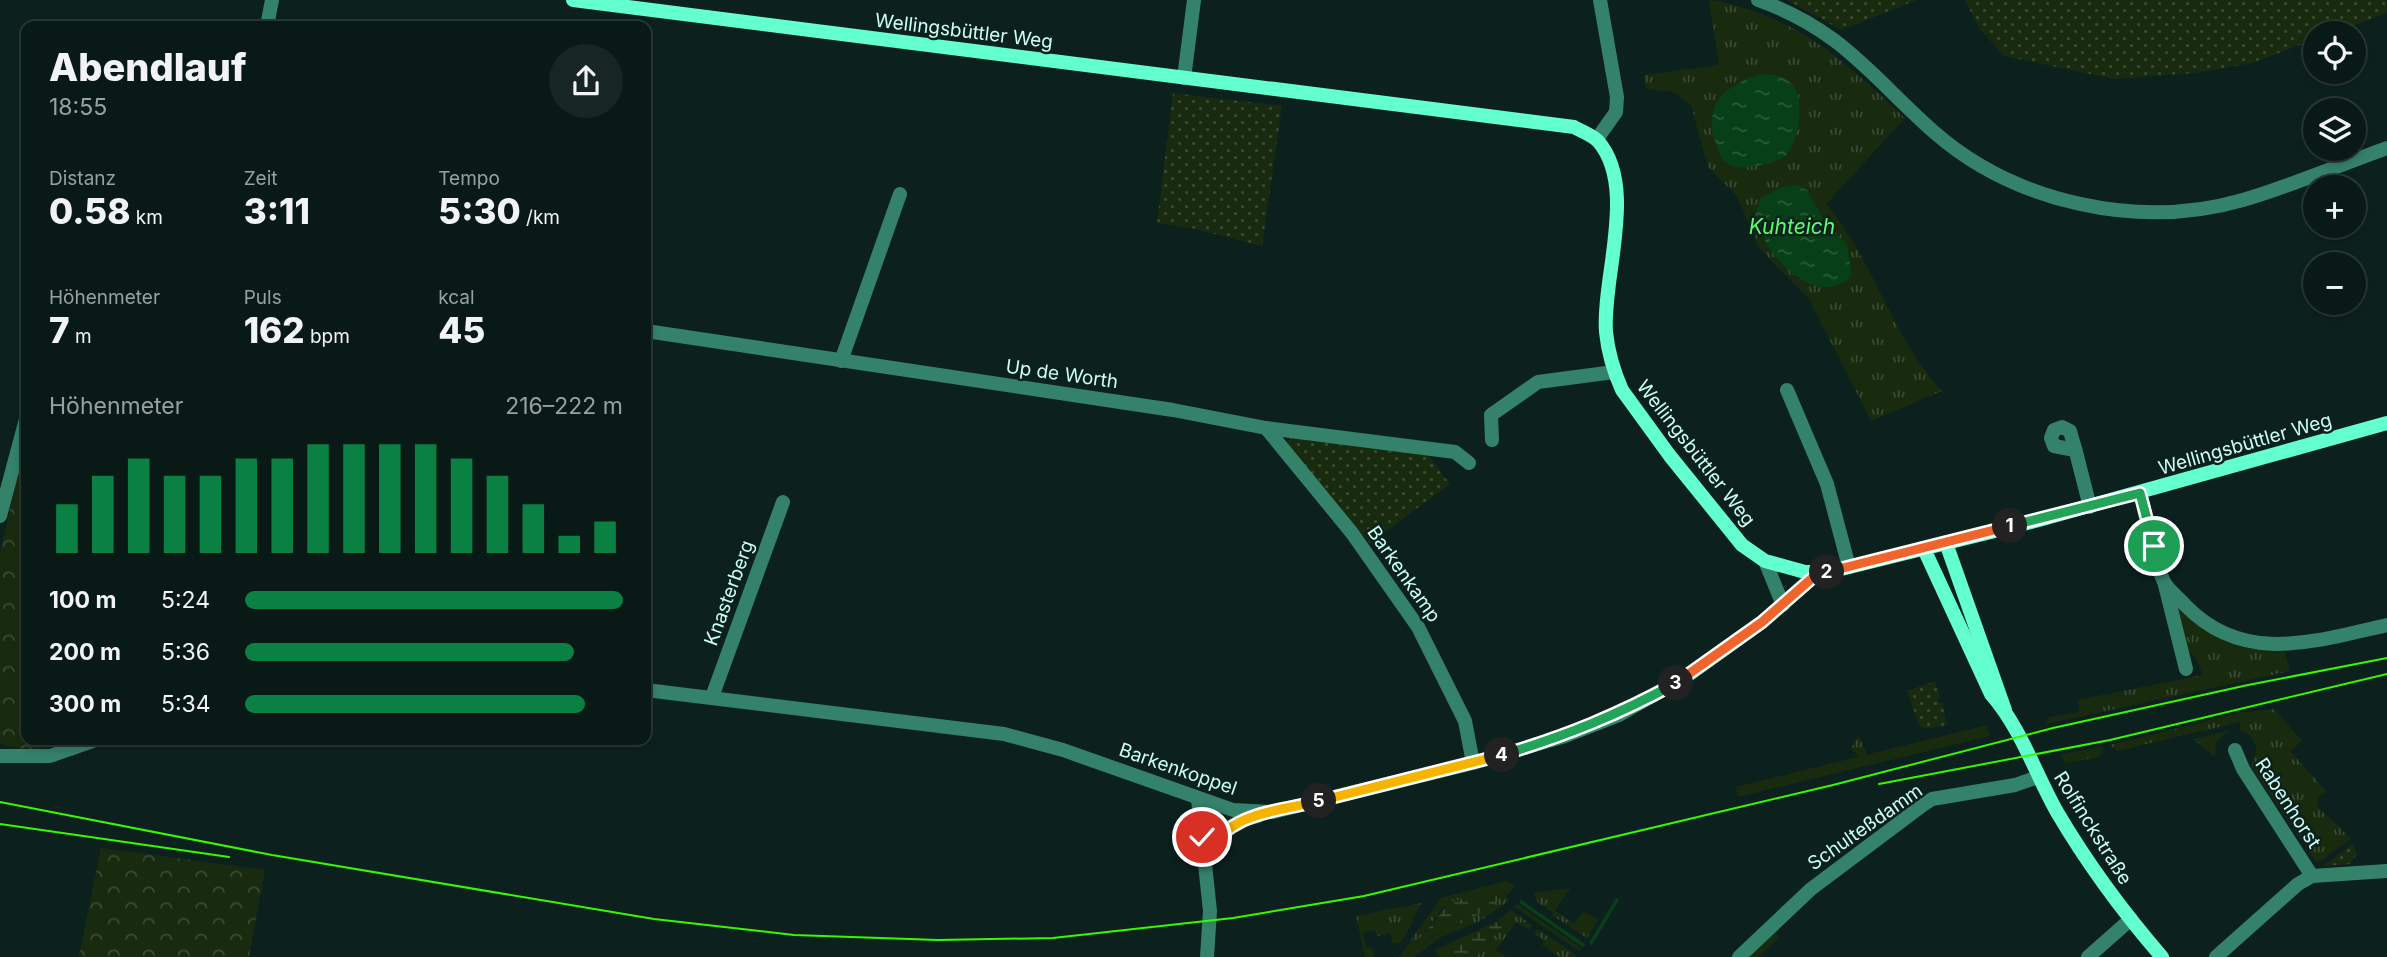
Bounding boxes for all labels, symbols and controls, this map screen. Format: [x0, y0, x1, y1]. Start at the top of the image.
street label: Wellingsbüttler Weg [874, 9, 1054, 53]
map controls [2303, 21, 2366, 315]
button: locate [2303, 21, 2366, 84]
text: Abendlauf [49, 44, 247, 90]
button: share [549, 44, 623, 118]
text: 18:55 [49, 93, 107, 121]
button: layers [2303, 98, 2366, 161]
text: Distanz [49, 167, 116, 190]
text: Zeit [244, 167, 278, 190]
text: Tempo [438, 167, 500, 190]
button: + [2303, 175, 2366, 238]
text: 0.58 [49, 190, 130, 232]
text: 3:11 [244, 190, 310, 232]
text: 5:30 [438, 190, 521, 232]
text: km [130, 206, 163, 229]
text: /km [521, 206, 560, 229]
water label: Kuhteich [1749, 214, 1835, 239]
button: − [2303, 252, 2366, 315]
text: Höhenmeter [49, 286, 160, 309]
text: Puls [244, 286, 282, 309]
text: kcal [438, 286, 475, 309]
text: 7 [49, 309, 70, 351]
text: 162 [244, 309, 305, 351]
text: 45 [438, 309, 485, 351]
text: m [70, 325, 92, 348]
text: bpm [305, 325, 350, 348]
street label: Up de Worth [1004, 355, 1120, 393]
street label: Wellingsbüttler Weg [1632, 375, 1760, 531]
text: Höhenmeter [49, 392, 183, 420]
text: 216–222 m [505, 392, 623, 420]
street label: Wellingsbüttler Weg [2156, 408, 2334, 480]
pin: 1 [1993, 508, 2028, 544]
text: 1 [2005, 514, 2014, 537]
pin [2124, 516, 2184, 576]
street label: Barkenkamp [1362, 521, 1446, 627]
icon: arrive [2135, 527, 2173, 565]
street label: Knasterberg [699, 537, 759, 649]
pin: 2 [1810, 554, 1844, 590]
text: 2 [1821, 560, 1832, 583]
text: 100 m [49, 586, 116, 614]
text: 5:24 [161, 586, 210, 614]
text: 200 m [49, 638, 121, 666]
text: 5:36 [161, 638, 210, 666]
pin: 3 [1658, 666, 1694, 700]
text: 3 [1669, 671, 1682, 694]
text: 300 m [49, 690, 121, 718]
text: 5:34 [161, 690, 211, 718]
street label: Barkenkoppel [1116, 738, 1240, 800]
pin: 4 [1484, 738, 1520, 772]
text: 4 [1495, 743, 1508, 766]
street label: Rabenhorst [2250, 754, 2326, 852]
street label: Rolfinckstraße [2049, 767, 2137, 889]
street label: Schulteßdamm [1803, 779, 1927, 875]
pin: 5 [1302, 784, 1336, 818]
text: 5 [1312, 789, 1325, 812]
pin [1172, 807, 1232, 867]
icon: check [1183, 818, 1221, 856]

